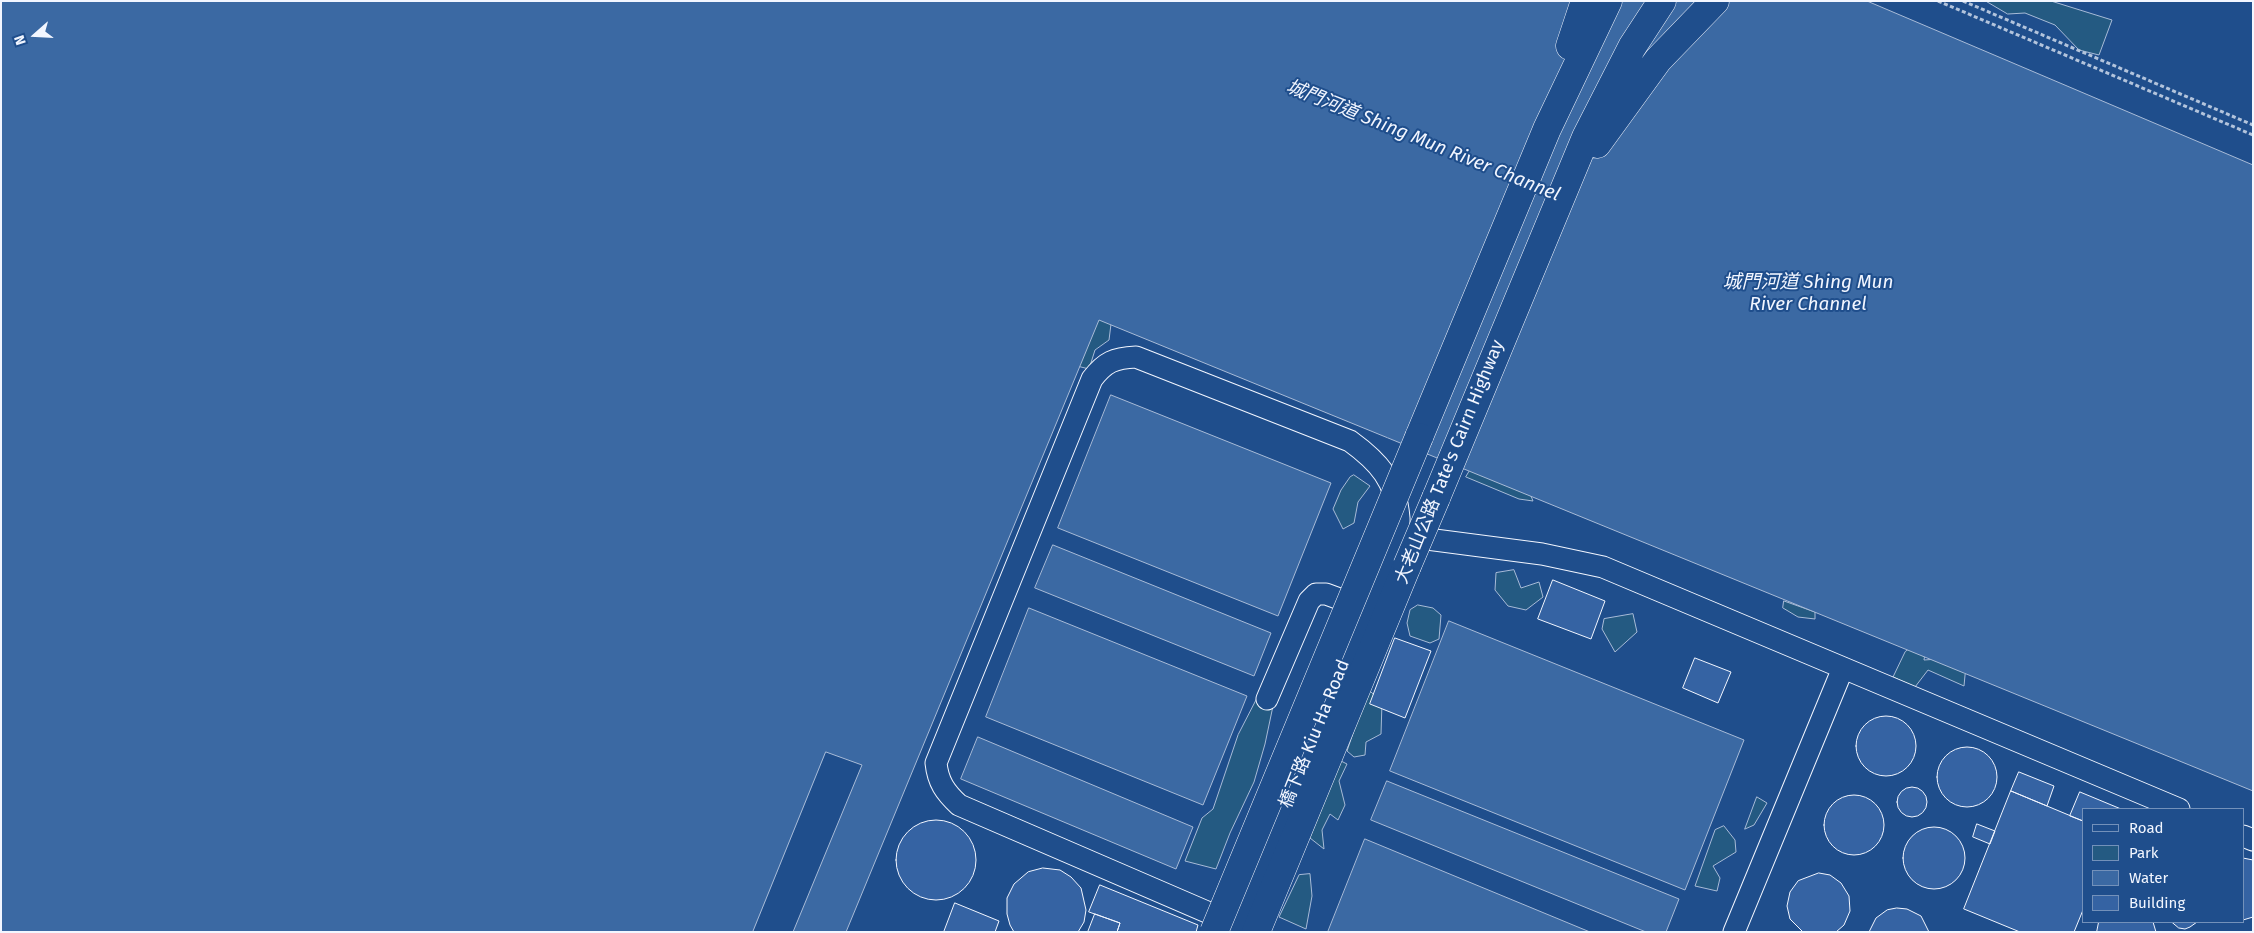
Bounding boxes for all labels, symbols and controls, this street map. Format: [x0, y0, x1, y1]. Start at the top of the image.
north arrow [10, 10, 60, 60]
text: N [11, 33, 30, 47]
water label: 城門河道 Shing Mun River Channel [1283, 75, 1563, 207]
water label: 城門河道 Shing Mun River Channel [1722, 272, 1894, 316]
street label: 大老山公路 Tate's Cairn Highway [1391, 337, 1509, 587]
street label: 橋下路 Kiu Ha Road [1275, 657, 1355, 811]
legend [2082, 808, 2244, 923]
text: Road [2129, 819, 2164, 837]
text: Park [2129, 844, 2159, 862]
text: Water [2129, 869, 2168, 887]
text: Building [2129, 894, 2185, 912]

